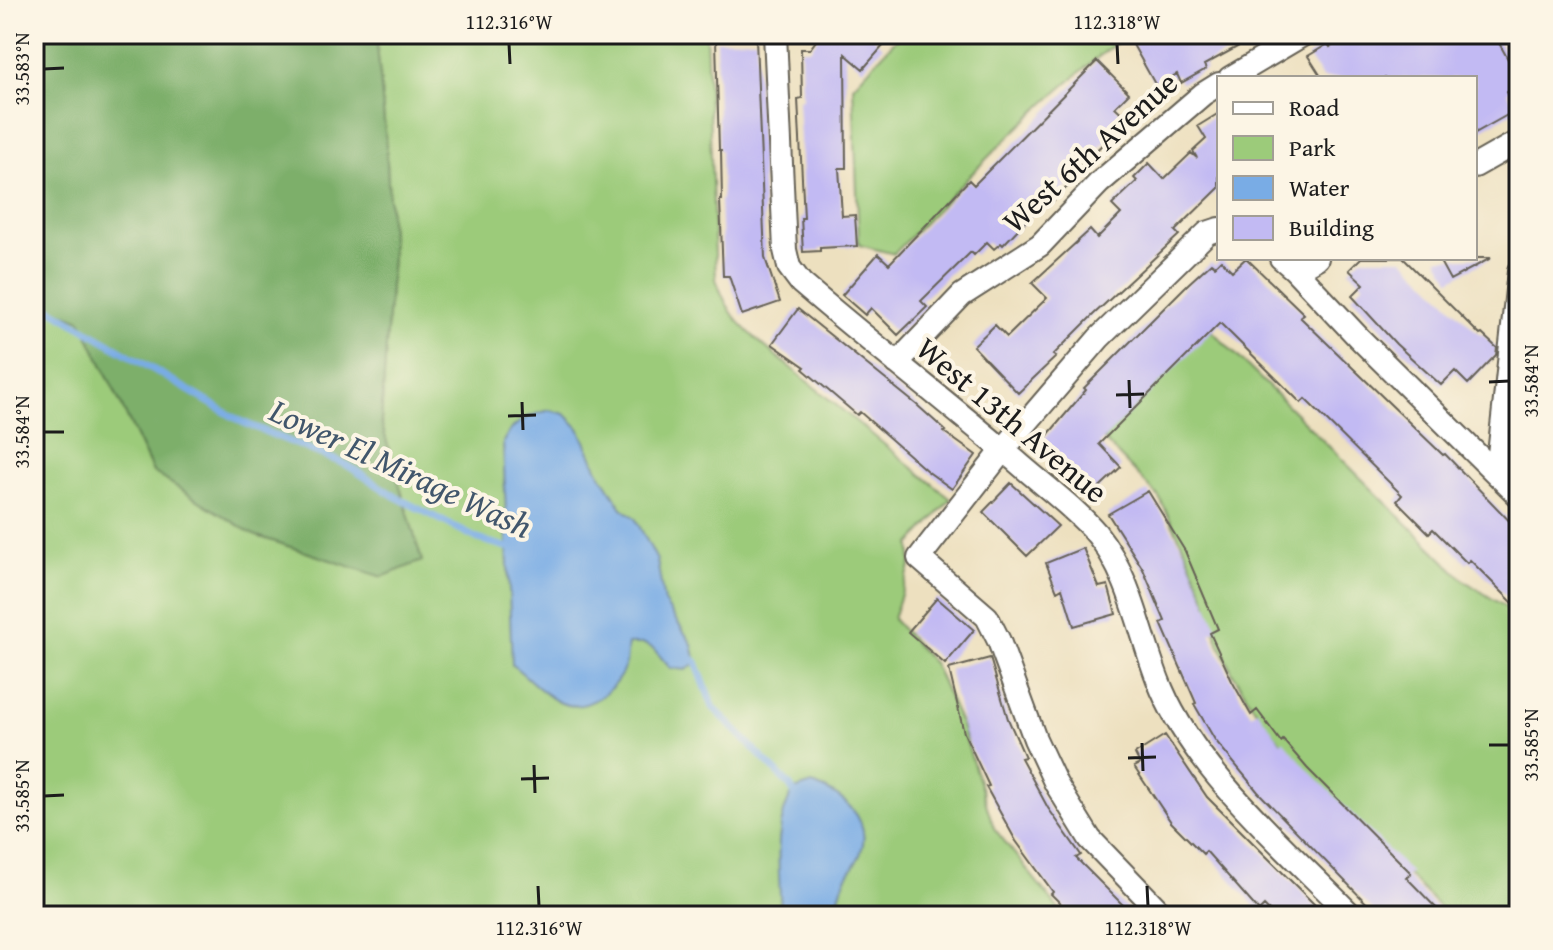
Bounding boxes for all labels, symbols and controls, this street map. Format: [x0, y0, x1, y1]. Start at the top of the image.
text: 112.316°W [466, 7, 552, 36]
text: 112.318°W [1074, 7, 1160, 36]
text: 33.583°N [7, 32, 36, 106]
street label: West 6th Avenue [991, 60, 1188, 243]
legend [1217, 76, 1477, 260]
text: Road [1289, 90, 1339, 125]
text: Park [1289, 130, 1336, 165]
text: Water [1289, 170, 1350, 205]
text: Building [1289, 210, 1374, 245]
street label: West 13th Avenue [906, 325, 1118, 514]
text: 33.584°N [1516, 344, 1545, 418]
water label: Lower El Mirage Wash [261, 385, 540, 550]
text: 33.584°N [7, 395, 36, 469]
text: 33.585°N [1516, 708, 1545, 782]
text: 33.585°N [7, 759, 36, 833]
text: 112.316°W [496, 913, 582, 942]
text: 112.318°W [1105, 913, 1191, 942]

